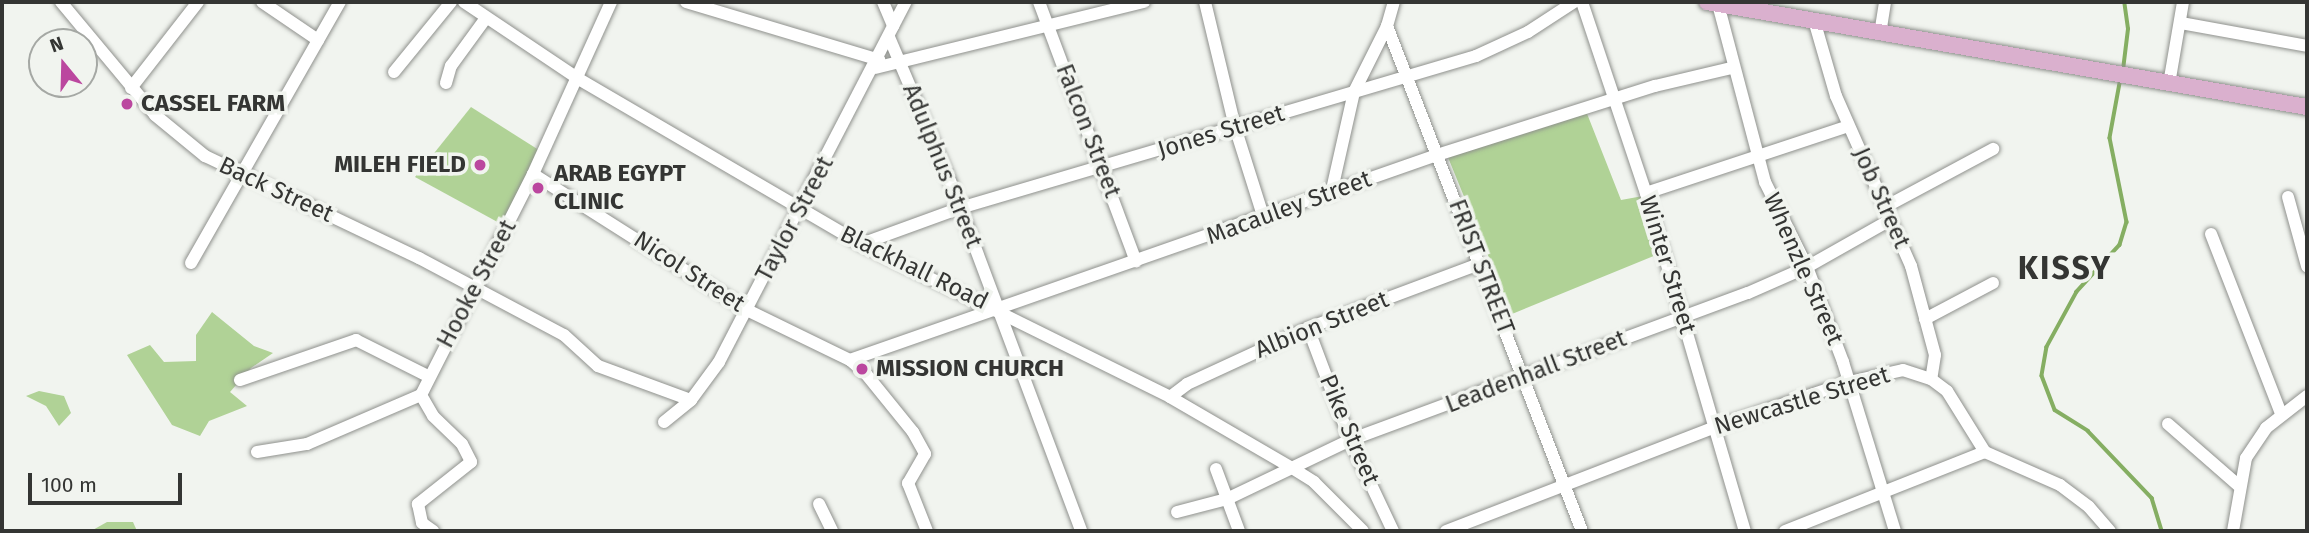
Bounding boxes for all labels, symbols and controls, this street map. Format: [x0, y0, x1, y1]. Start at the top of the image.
north arrow [28, 28, 98, 98]
text: N [47, 32, 66, 57]
street label: Falcon Street [1049, 60, 1127, 202]
street label: Adulphus Street [896, 80, 988, 252]
place label: CASSEL FARM [141, 90, 285, 118]
marker: CASSEL FARM [119, 96, 135, 112]
street label: Jones Street [1154, 99, 1288, 165]
street label: Job Street [1846, 143, 1916, 253]
street label: Back Street [214, 151, 338, 229]
place label: MILEH FIELD [334, 151, 466, 179]
street label: Taylor Street [750, 152, 840, 286]
marker: MILEH FIELD [472, 157, 488, 173]
place label: ARAB EGYPT CLINIC [554, 160, 686, 216]
street label: Macauley Street [1203, 165, 1375, 251]
marker: ARAB EGYPT CLINIC [528, 178, 548, 198]
street label: Whenzle Street [1757, 189, 1849, 349]
street label: Winter Street [1632, 193, 1702, 337]
street label: FRIST STREET [1442, 195, 1520, 339]
street label: Hooke Street [431, 215, 523, 353]
street label: Blackhall Road [835, 220, 993, 316]
street label: Nicol Street [628, 225, 750, 319]
district label: KISSY [2018, 249, 2112, 287]
street label: Albion Street [1251, 285, 1393, 365]
street label: Leadenhall Street [1442, 324, 1630, 420]
place label: MISSION CHURCH [876, 355, 1064, 383]
marker: MISSION CHURCH [854, 361, 870, 377]
street label: Newcastle Street [1711, 361, 1893, 441]
street label: Pike Street [1313, 370, 1385, 490]
scale bar [32, 460, 186, 504]
text: 100 m [41, 472, 97, 498]

